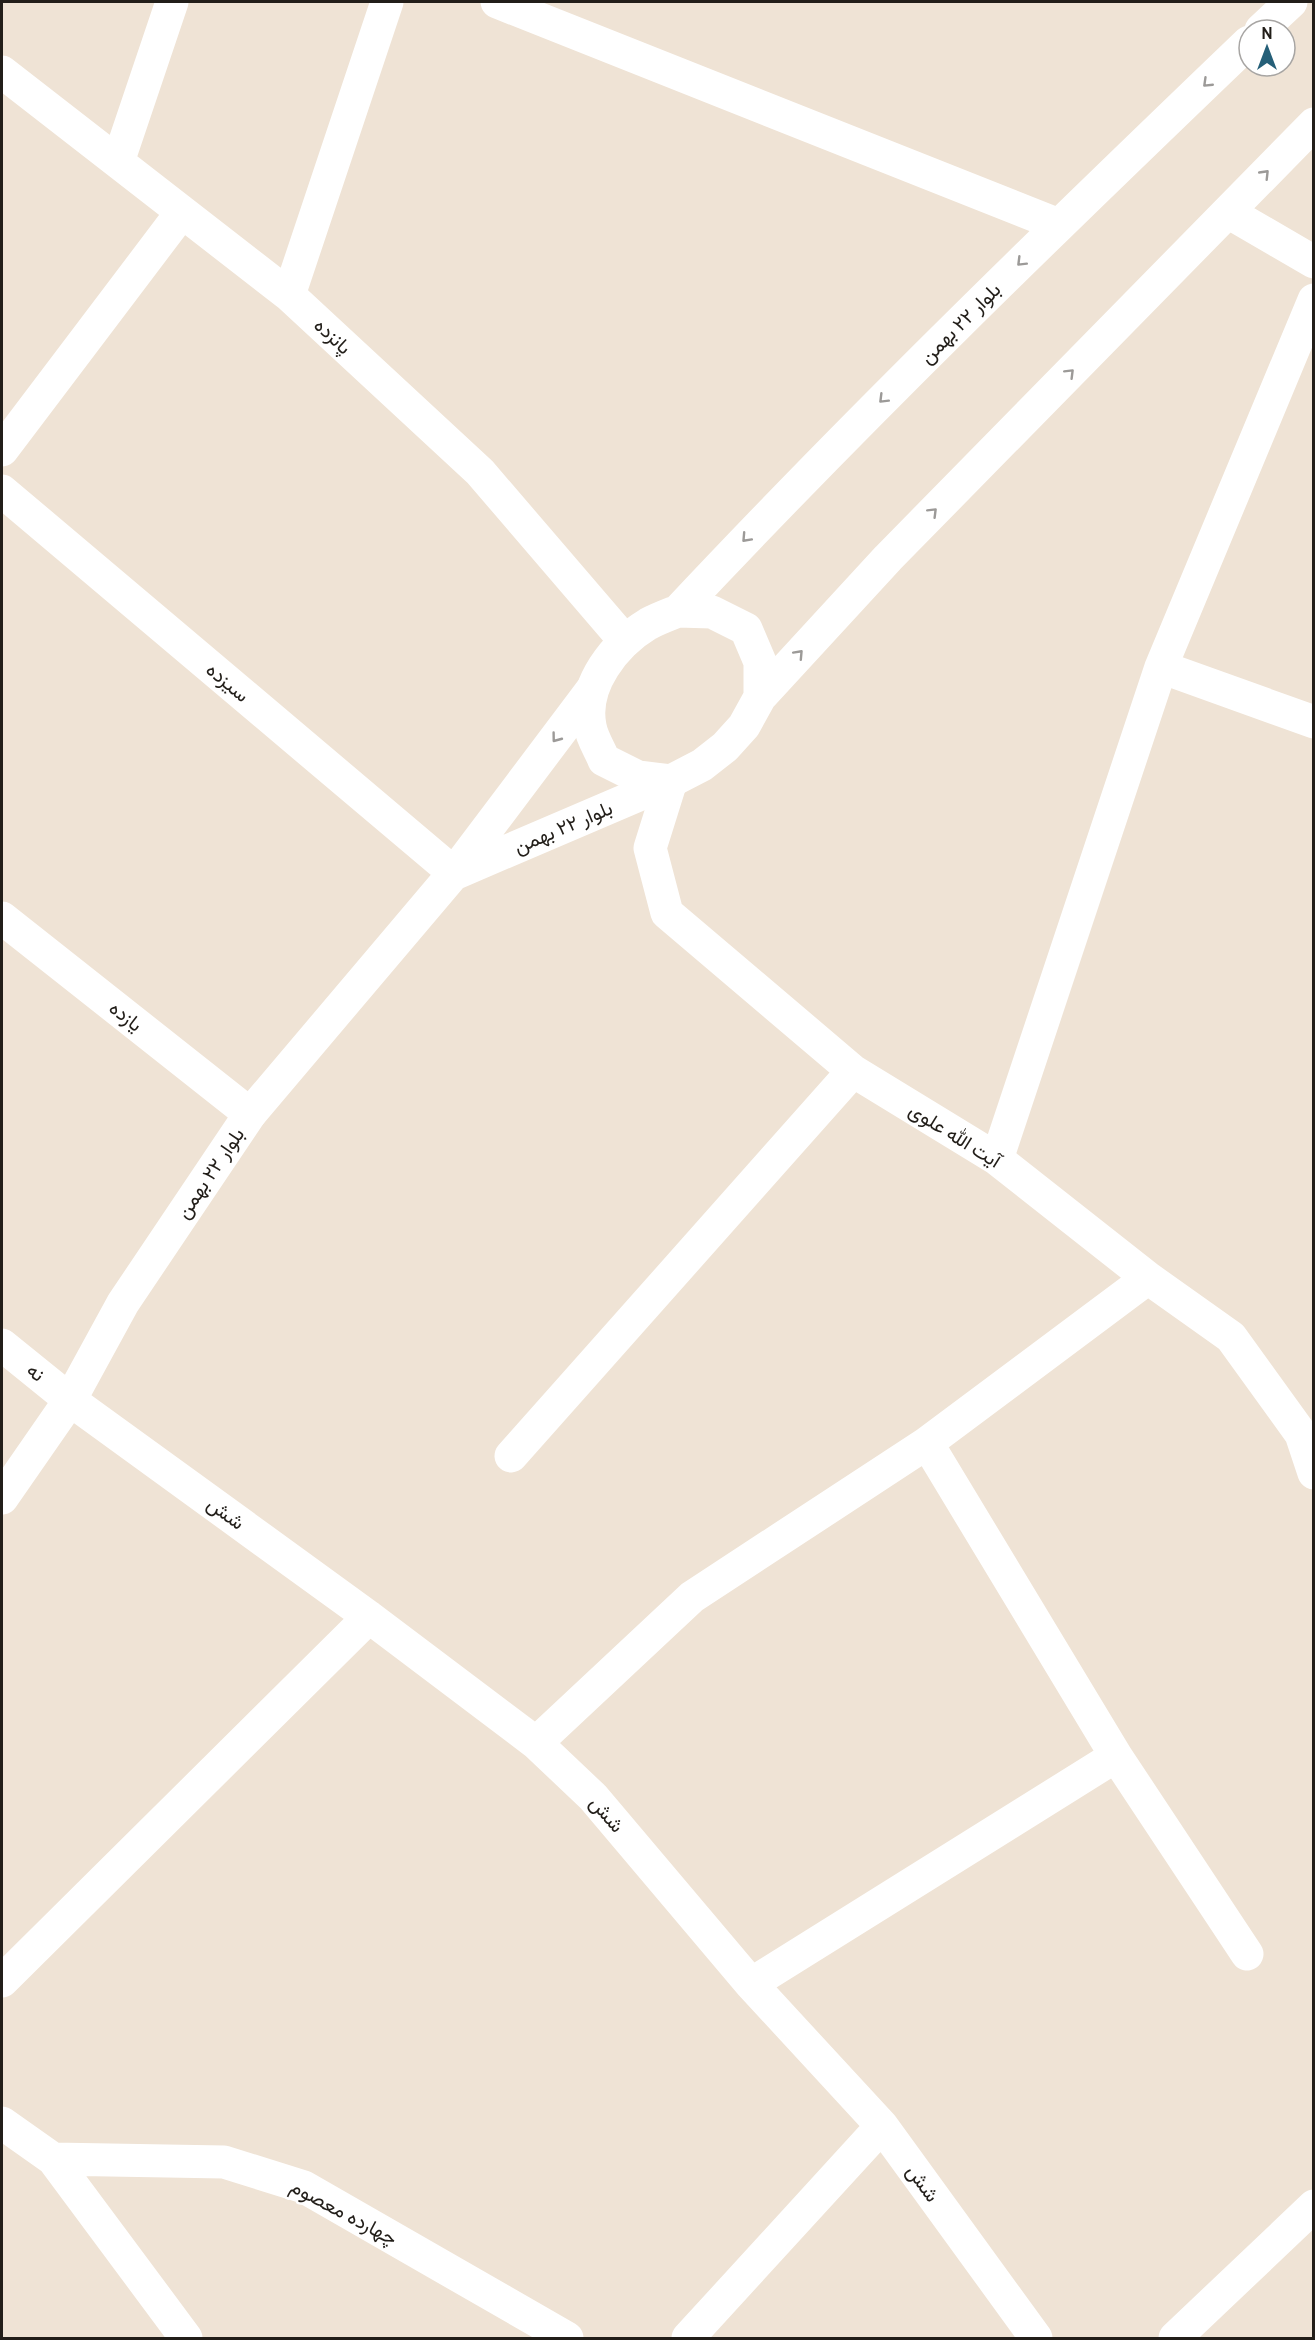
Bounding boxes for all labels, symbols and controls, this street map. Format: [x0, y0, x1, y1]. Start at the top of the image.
north arrow [1237, 18, 1297, 78]
text: N [1261, 25, 1273, 45]
one-way arrow [1203, 75, 1214, 86]
one-way arrow [1258, 171, 1269, 181]
one-way arrow [1018, 255, 1028, 266]
street label: بلوار ۲۲ بهمن [915, 278, 1008, 371]
street label: پانزده [307, 314, 356, 361]
one-way arrow [1062, 370, 1073, 381]
one-way arrow [879, 392, 890, 403]
one-way arrow [926, 509, 937, 519]
one-way arrow [743, 531, 754, 542]
one-way arrow [792, 650, 803, 661]
street label: سیزده [200, 658, 254, 709]
one-way arrow [552, 731, 563, 742]
street label: بلوار ۲۲ بهمن [510, 796, 617, 861]
street label: یازده [103, 996, 147, 1039]
street label: آیت الله علوی [903, 1097, 1007, 1176]
street label: بلوار ۲۲ بهمن [172, 1123, 252, 1225]
street label: نه [20, 1358, 49, 1389]
street label: شش [201, 1492, 249, 1537]
street label: شش [582, 1791, 629, 1839]
street label: شش [899, 2160, 944, 2208]
street label: چهارده معصوم [285, 2175, 401, 2253]

